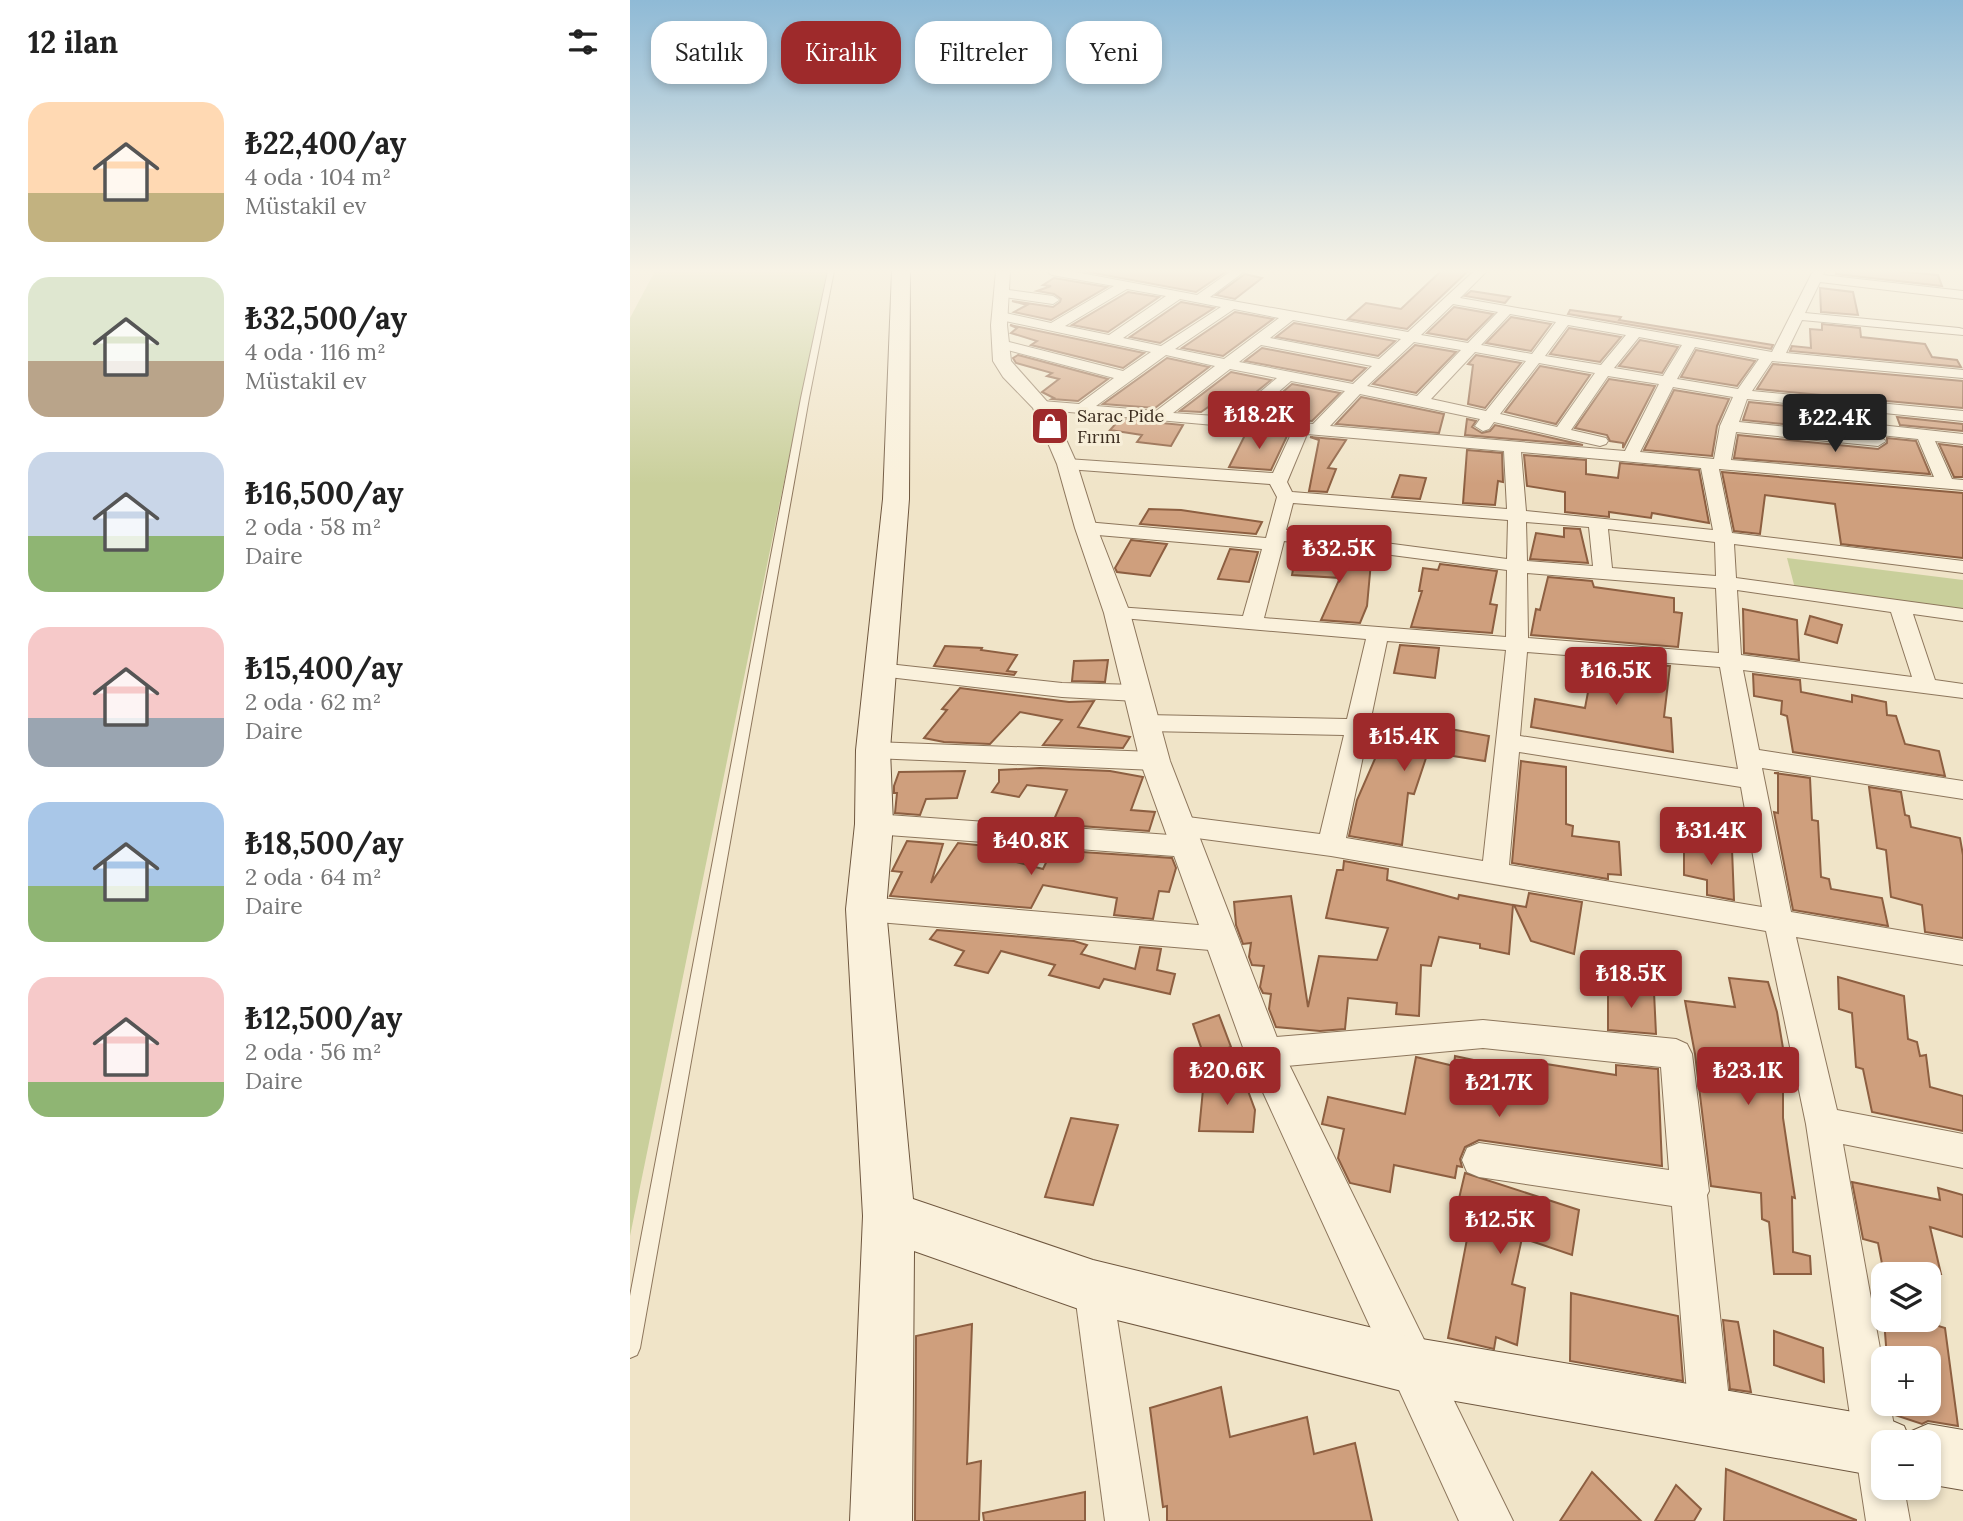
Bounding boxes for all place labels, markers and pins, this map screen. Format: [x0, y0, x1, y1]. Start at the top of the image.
pin: ₺18.2K [1202, 392, 1316, 451]
pin: ₺22.4K [1778, 394, 1892, 454]
place label: Sarac Pide Fırını [1077, 404, 1164, 448]
shop icon: Sarac Pide Fırını [1029, 405, 1071, 447]
pin: ₺32.5K [1282, 526, 1396, 585]
pin: ₺16.5K [1559, 648, 1673, 707]
pin: ₺15.4K [1347, 714, 1461, 773]
pin: ₺31.4K [1654, 808, 1768, 867]
pin: ₺40.8K [974, 818, 1088, 877]
pin: ₺18.5K [1574, 950, 1688, 1010]
pin: ₺20.6K [1170, 1048, 1284, 1107]
pin: ₺23.1K [1691, 1048, 1805, 1107]
pin: ₺21.7K [1442, 1060, 1556, 1119]
pin: ₺12.5K [1443, 1196, 1557, 1256]

